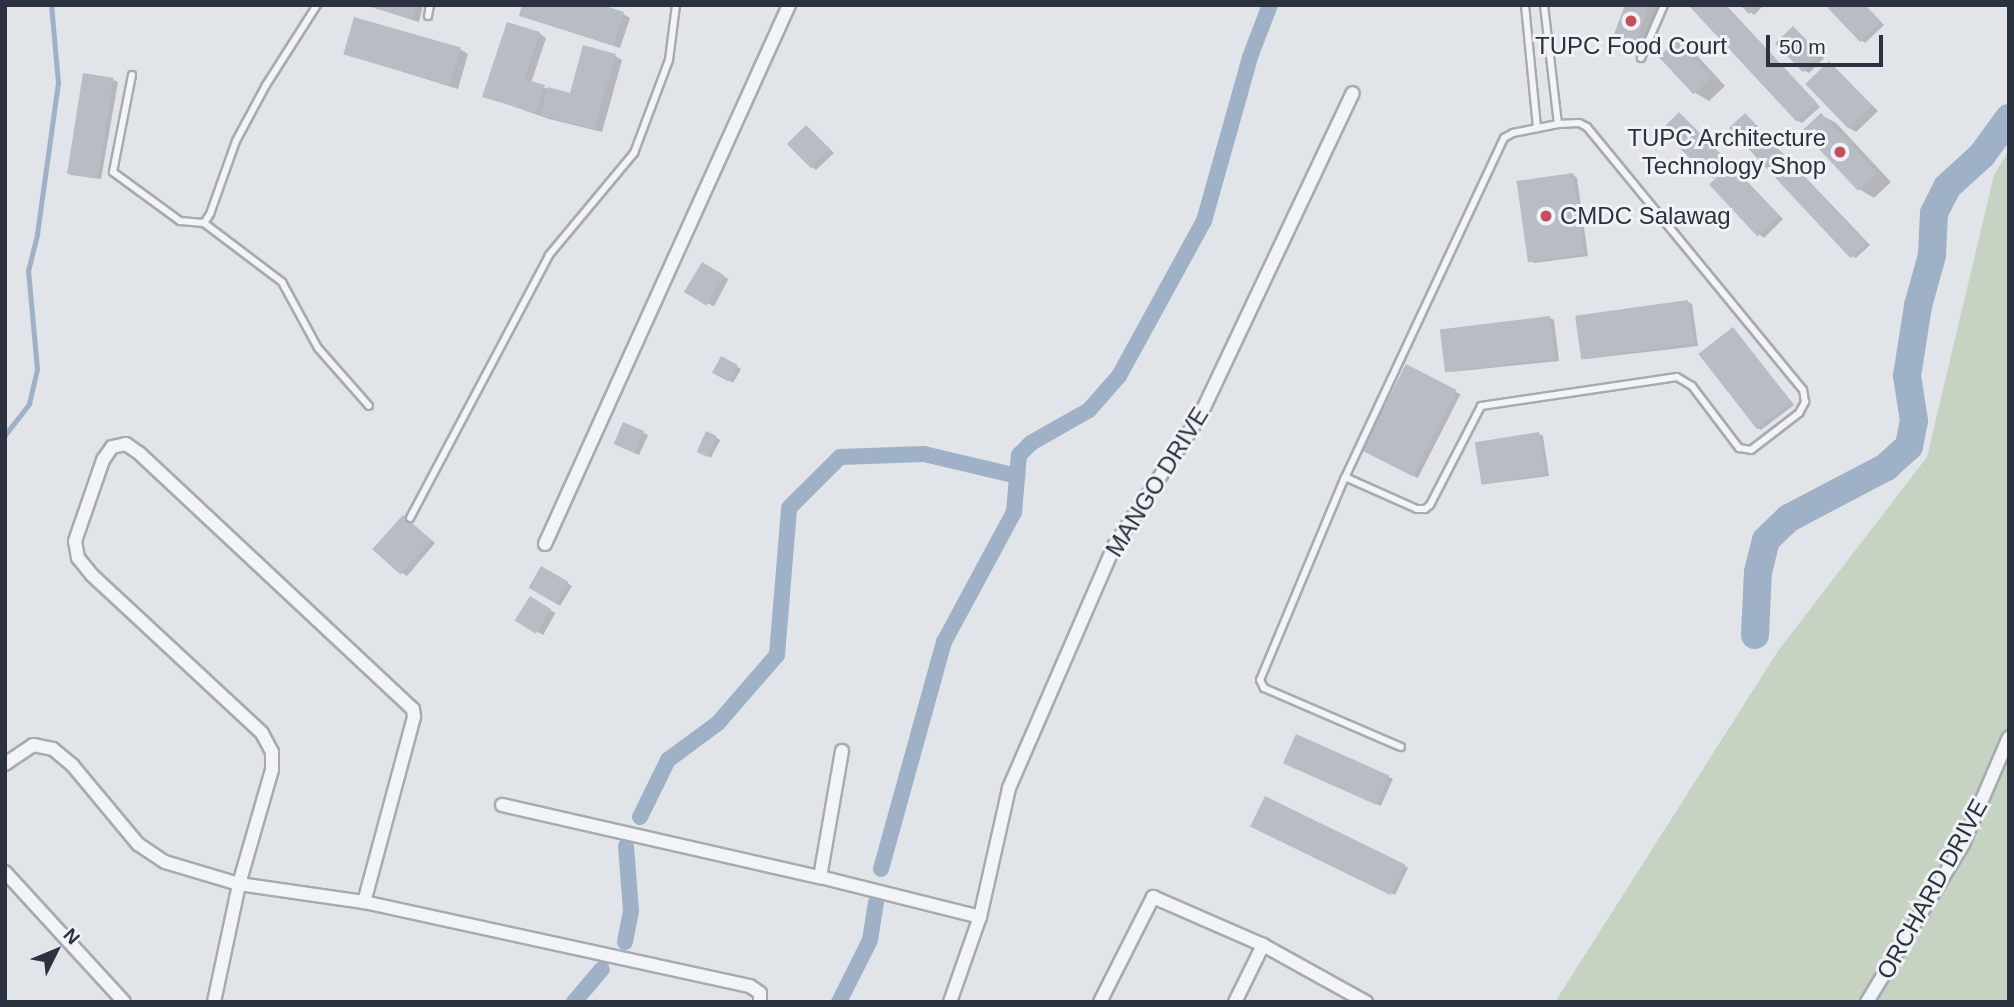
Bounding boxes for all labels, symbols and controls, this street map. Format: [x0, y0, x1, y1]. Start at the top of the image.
marker: TUPC Food Court [1623, 13, 1639, 29]
scale bar [1769, 21, 1886, 65]
place label: TUPC Food Court [1535, 32, 1727, 60]
text: 50 m [1779, 35, 1826, 58]
place label: TUPC Architecture Technology Shop [1626, 124, 1826, 180]
marker: TUPC Architecture Technology Shop [1832, 144, 1848, 160]
place label: CMDC Salawag [1560, 202, 1731, 230]
marker: CMDC Salawag [1538, 208, 1554, 224]
street label: MANGO DRIVE [1100, 402, 1214, 562]
street label: ORCHARD DRIVE [1871, 794, 1993, 984]
north arrow [21, 916, 91, 986]
text: N [59, 924, 84, 949]

